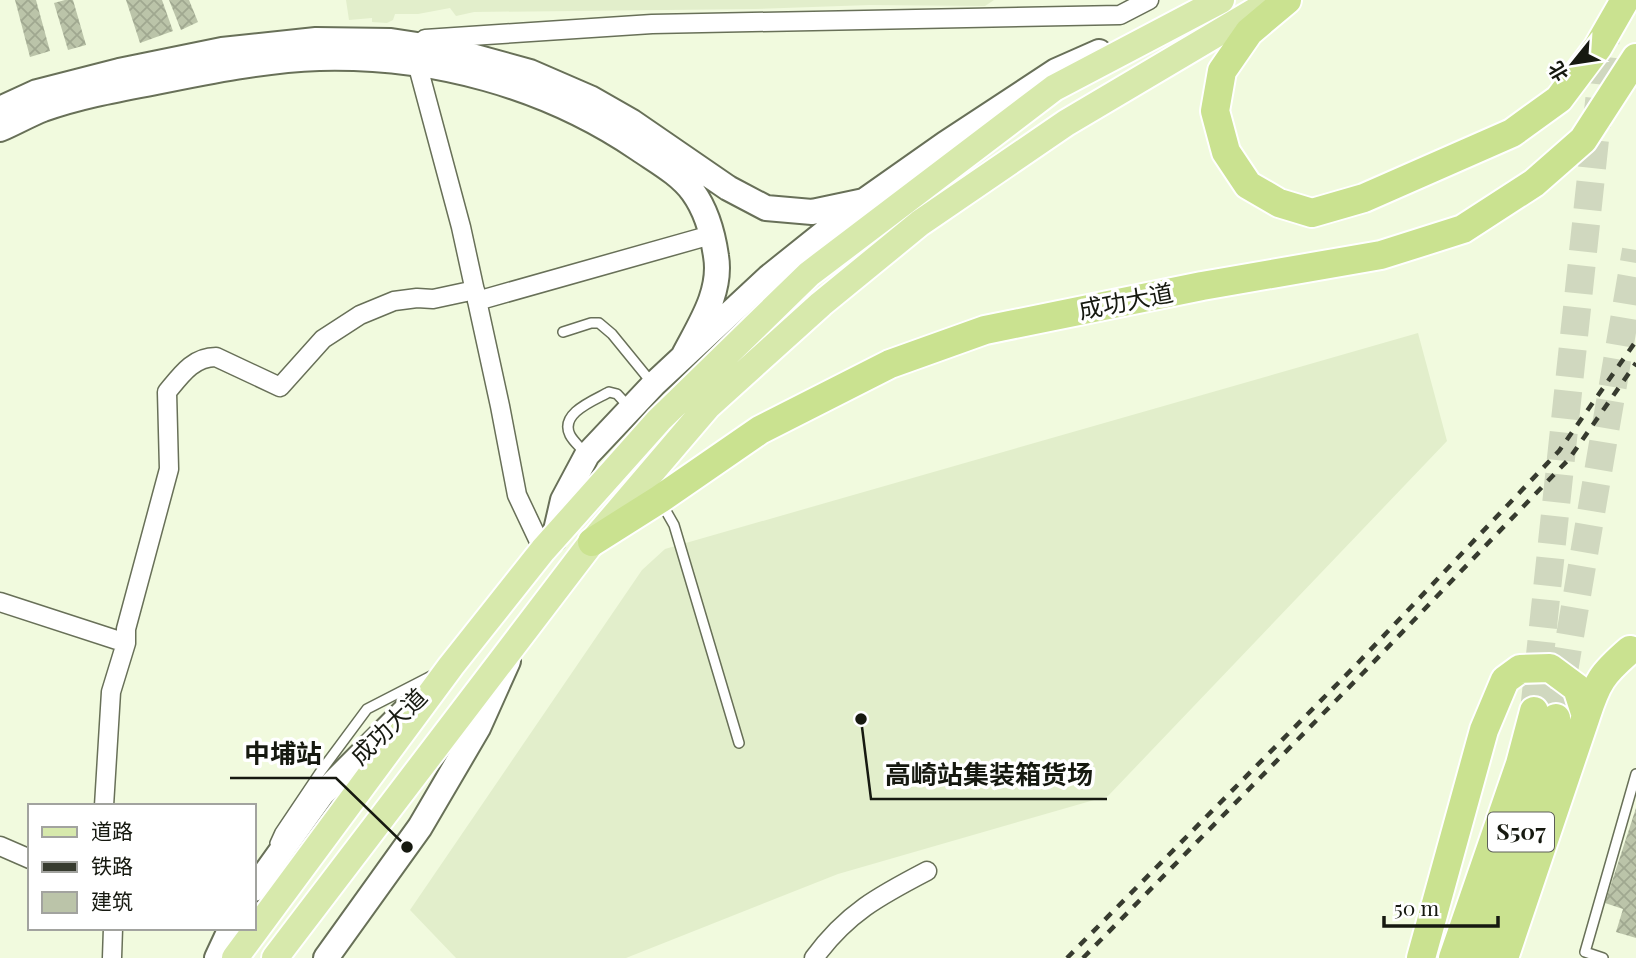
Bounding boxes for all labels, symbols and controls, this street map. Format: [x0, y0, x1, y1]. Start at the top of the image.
north arrow [1538, 28, 1608, 98]
text: 北 [1541, 57, 1573, 87]
street label: 成功大道 [1075, 275, 1176, 325]
street label: 成功大道 [342, 680, 433, 771]
callout: 中埔站 [230, 731, 336, 778]
text: 中埔站 [244, 735, 322, 770]
callout: 高崎站集装箱货场 [871, 752, 1107, 799]
text: 高崎站集装箱货场 [885, 756, 1093, 791]
legend [28, 804, 256, 930]
road number: S507 [1488, 812, 1554, 852]
text: 道路 [91, 816, 133, 844]
text: 铁路 [91, 851, 133, 879]
scale bar [1384, 884, 1498, 928]
text: 建筑 [91, 886, 133, 914]
text: 50 m [1394, 893, 1440, 921]

